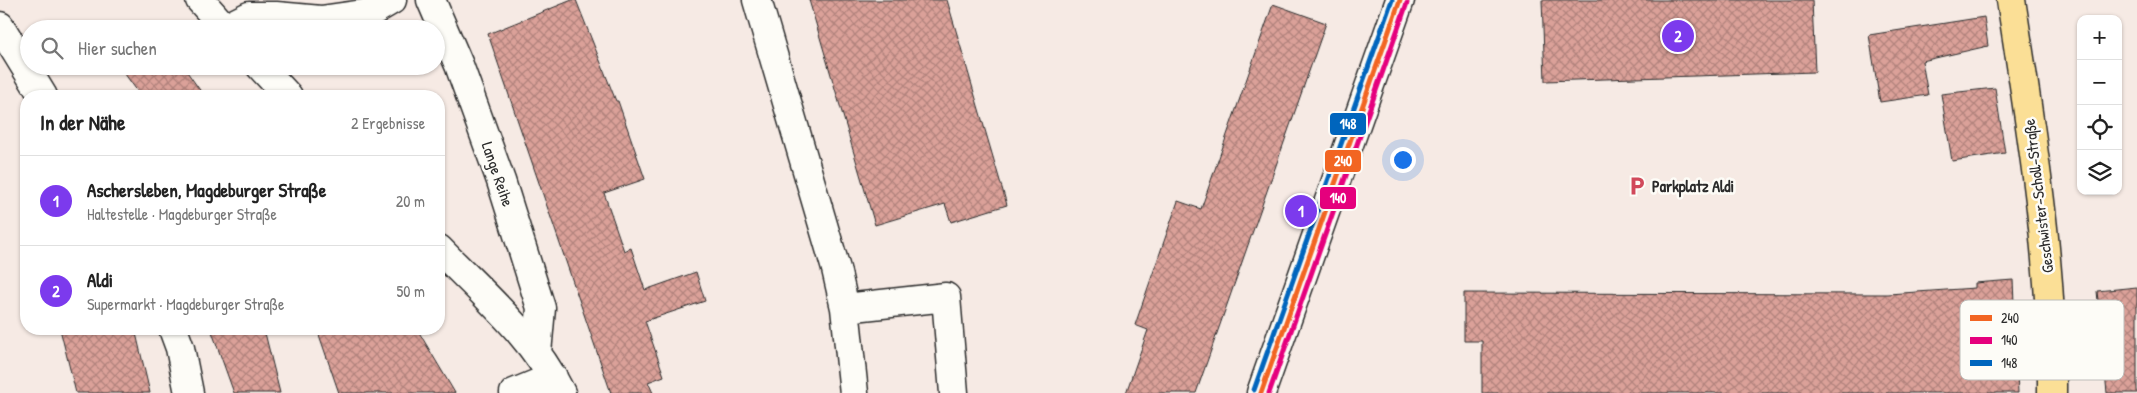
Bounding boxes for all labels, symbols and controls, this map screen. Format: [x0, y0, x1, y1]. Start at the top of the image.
map controls [2077, 15, 2122, 195]
button: + [2077, 15, 2122, 60]
pin: 2 [1662, 17, 1694, 55]
search box [20, 20, 445, 75]
icon: search [38, 34, 66, 62]
text: Hier suchen [78, 35, 157, 61]
button: − [2077, 60, 2122, 105]
button: locate [2077, 105, 2122, 150]
text: In der Nähe [40, 108, 125, 137]
text: 2 Ergebnisse [351, 112, 425, 134]
line badge: 148 [1329, 112, 1367, 136]
text: 148 [1340, 114, 1356, 133]
street label: Geschwister-Scholl-Straße [2018, 117, 2058, 274]
street label: Lange Reihe [477, 139, 519, 210]
your location [1390, 147, 1416, 173]
line badge: 240 [1324, 149, 1362, 173]
button: layers [2077, 150, 2122, 195]
text: 240 [1334, 151, 1353, 170]
parking icon: Parkplatz Aldi [1626, 175, 1648, 197]
place label: Parkplatz Aldi [1652, 175, 1734, 198]
text: Aschersleben, Magdeburger Straße [87, 177, 326, 203]
line badge: 140 [1319, 186, 1357, 210]
text: 140 [1330, 188, 1347, 207]
text: 1 [53, 190, 59, 212]
text: 20 m [396, 190, 425, 212]
pin: 1 [1285, 192, 1317, 230]
text: Haltestelle · Magdeburger Straße [87, 203, 277, 225]
text: Aldi [87, 267, 113, 293]
text: 2 [52, 280, 60, 302]
text: 50 m [397, 280, 425, 302]
text: Supermarkt · Magdeburger Straße [87, 293, 284, 315]
legend [1960, 300, 2124, 380]
text: 240 [2001, 308, 2019, 327]
text: 140 [2001, 330, 2018, 349]
text: 148 [2001, 353, 2017, 372]

